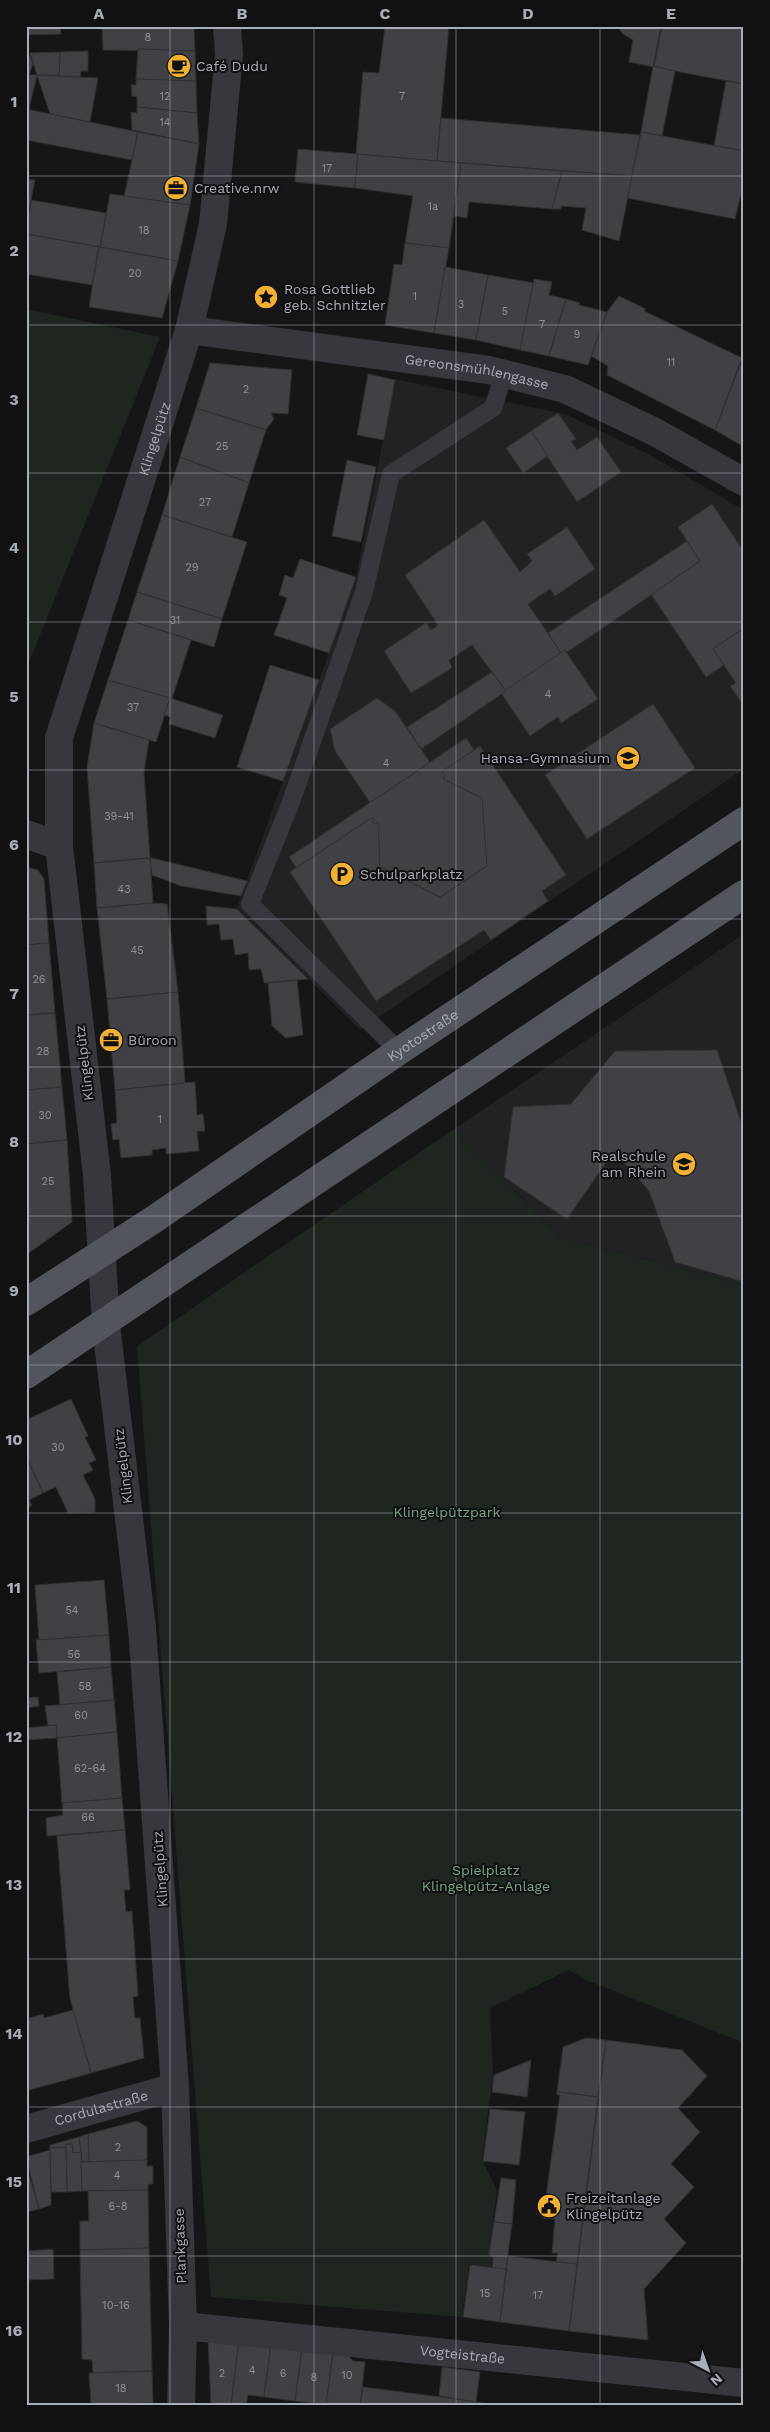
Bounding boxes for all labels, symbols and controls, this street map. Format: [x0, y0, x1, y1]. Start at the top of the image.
text: A [94, 4, 105, 23]
text: B [237, 4, 248, 23]
text: C [380, 4, 391, 23]
text: D [522, 4, 534, 23]
text: E [666, 4, 676, 23]
house number: 8 [145, 31, 152, 44]
cafe icon: Café Dudu [166, 53, 192, 79]
place label: Café Dudu [196, 58, 268, 74]
house number: 12 [160, 90, 170, 103]
house number: 7 [399, 90, 405, 103]
text: 1 [11, 92, 17, 111]
house number: 14 [159, 116, 171, 129]
house number: 17 [322, 162, 332, 175]
office icon: Creative.nrw [163, 175, 189, 201]
place label: Creative.nrw [194, 180, 280, 196]
house number: 1a [428, 200, 438, 213]
house number: 18 [138, 224, 150, 237]
text: 2 [9, 241, 19, 260]
house number: 20 [128, 267, 142, 280]
place label: Rosa Gottlieb geb. Schnitzler [284, 281, 386, 313]
place icon: Rosa Gottlieb geb. Schnitzler [253, 284, 279, 310]
house number: 1 [413, 290, 417, 303]
house number: 3 [458, 298, 464, 311]
house number: 5 [502, 305, 508, 318]
house number: 7 [539, 318, 545, 331]
house number: 9 [574, 328, 581, 341]
street label: Gereonsmühlengasse [404, 351, 551, 393]
house number: 11 [667, 356, 675, 369]
house number: 2 [243, 383, 249, 396]
text: 3 [9, 390, 19, 409]
street label: Klingelpütz [135, 400, 174, 478]
house number: 25 [216, 440, 228, 453]
house number: 27 [199, 496, 211, 509]
text: 4 [9, 538, 19, 557]
house number: 29 [185, 561, 199, 574]
house number: 31 [170, 614, 180, 627]
text: 5 [9, 687, 19, 706]
house number: 4 [545, 688, 552, 701]
house number: 37 [127, 701, 139, 714]
school or university icon: Hansa-Gymnasium [615, 745, 641, 771]
place label: Hansa-Gymnasium [481, 750, 610, 766]
house number: 4 [383, 757, 390, 770]
house number: 39-41 [104, 810, 134, 823]
text: 6 [9, 835, 19, 854]
parking icon: Schulparkplatz [329, 861, 355, 887]
place label: Schulparkplatz [360, 866, 463, 882]
house number: 43 [117, 883, 131, 896]
house number: 45 [130, 944, 144, 957]
house number: 26 [32, 973, 46, 986]
text: 7 [9, 984, 19, 1003]
street label: Kyotostraße [384, 1006, 461, 1065]
street label: Klingelpütz [71, 1024, 97, 1102]
office icon: Büroon [98, 1027, 124, 1053]
place label: Büroon [128, 1032, 177, 1048]
house number: 28 [36, 1045, 50, 1058]
house number: 30 [38, 1109, 52, 1122]
house number: 1 [158, 1113, 162, 1126]
text: 8 [9, 1132, 19, 1151]
place label: Realschule am Rhein [592, 1148, 666, 1180]
school or university icon: Realschule am Rhein [671, 1151, 697, 1177]
house number: 25 [42, 1175, 54, 1188]
text: 9 [9, 1281, 19, 1300]
street label: Klingelpütz [110, 1427, 136, 1505]
text: 10 [5, 1430, 23, 1449]
house number: 30 [51, 1441, 65, 1454]
park label: Klingelpützpark [394, 1504, 500, 1520]
text: 11 [7, 1578, 21, 1597]
house number: 54 [65, 1604, 79, 1617]
house number: 56 [67, 1648, 81, 1661]
house number: 58 [78, 1680, 92, 1693]
house number: 60 [74, 1709, 88, 1722]
text: 12 [6, 1727, 22, 1746]
house number: 62-64 [74, 1762, 106, 1775]
house number: 66 [81, 1811, 95, 1824]
street label: Klingelpütz [149, 1830, 171, 1908]
park label: Spielplatz Klingelpütz-Anlage [422, 1862, 550, 1894]
text: 13 [6, 1875, 22, 1894]
text: 14 [5, 2024, 23, 2043]
street label: Cordulastraße [52, 2087, 150, 2129]
house number: 2 [115, 2141, 121, 2154]
house number: 4 [114, 2169, 121, 2182]
text: 15 [6, 2172, 22, 2191]
place label: Freizeitanlage Klingelpütz [566, 2190, 661, 2222]
public building icon: Freizeitanlage Klingelpütz [536, 2193, 562, 2219]
house number: 6-8 [108, 2200, 128, 2213]
street label: Plankgasse [171, 2208, 189, 2284]
house number: 15 [480, 2287, 490, 2300]
house number: 17 [533, 2289, 543, 2302]
house number: 10-16 [102, 2299, 130, 2312]
text: 16 [6, 2321, 23, 2340]
street label: Vogteistraße [419, 2342, 506, 2367]
north arrow [682, 2344, 732, 2394]
house number: 4 [249, 2364, 256, 2377]
house number: 2 [219, 2367, 225, 2380]
house number: 6 [280, 2367, 287, 2380]
house number: 10 [341, 2369, 353, 2382]
text: N [707, 2370, 726, 2389]
house number: 8 [311, 2371, 318, 2384]
house number: 18 [115, 2382, 127, 2395]

